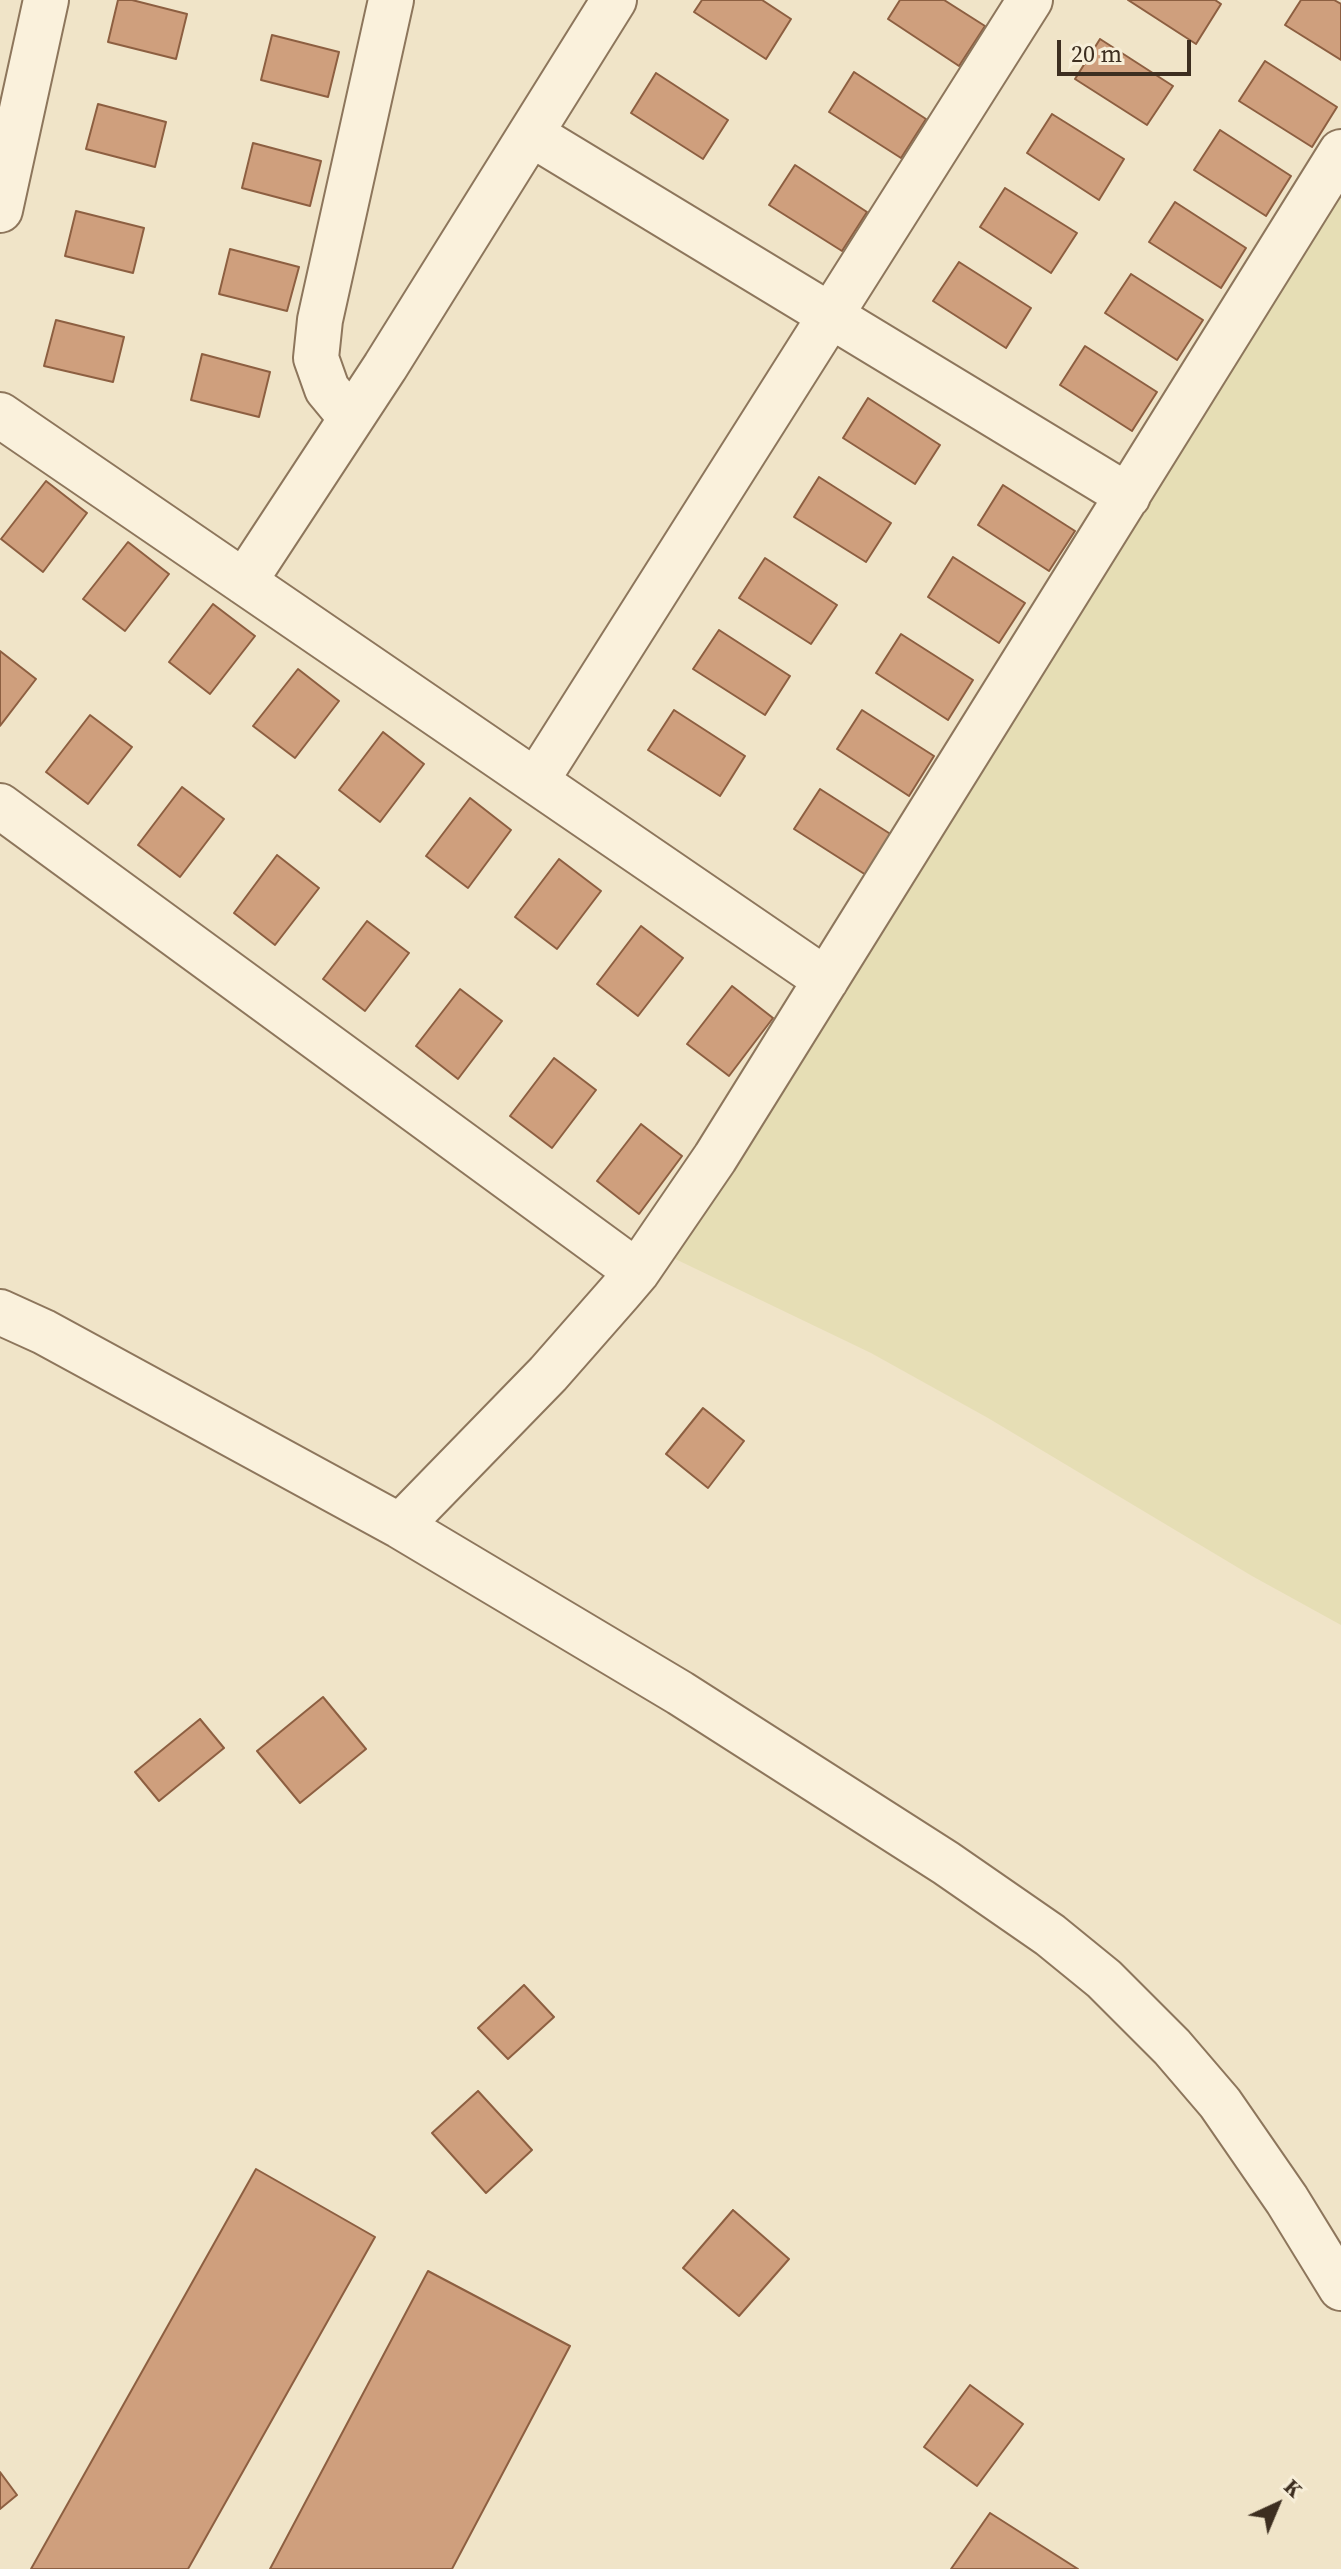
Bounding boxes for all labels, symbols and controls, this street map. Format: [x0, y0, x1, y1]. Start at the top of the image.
scale bar [1061, 24, 1195, 74]
text: 20 m [1071, 37, 1122, 70]
north arrow [1237, 2465, 1317, 2545]
text: K [1278, 2472, 1310, 2504]

